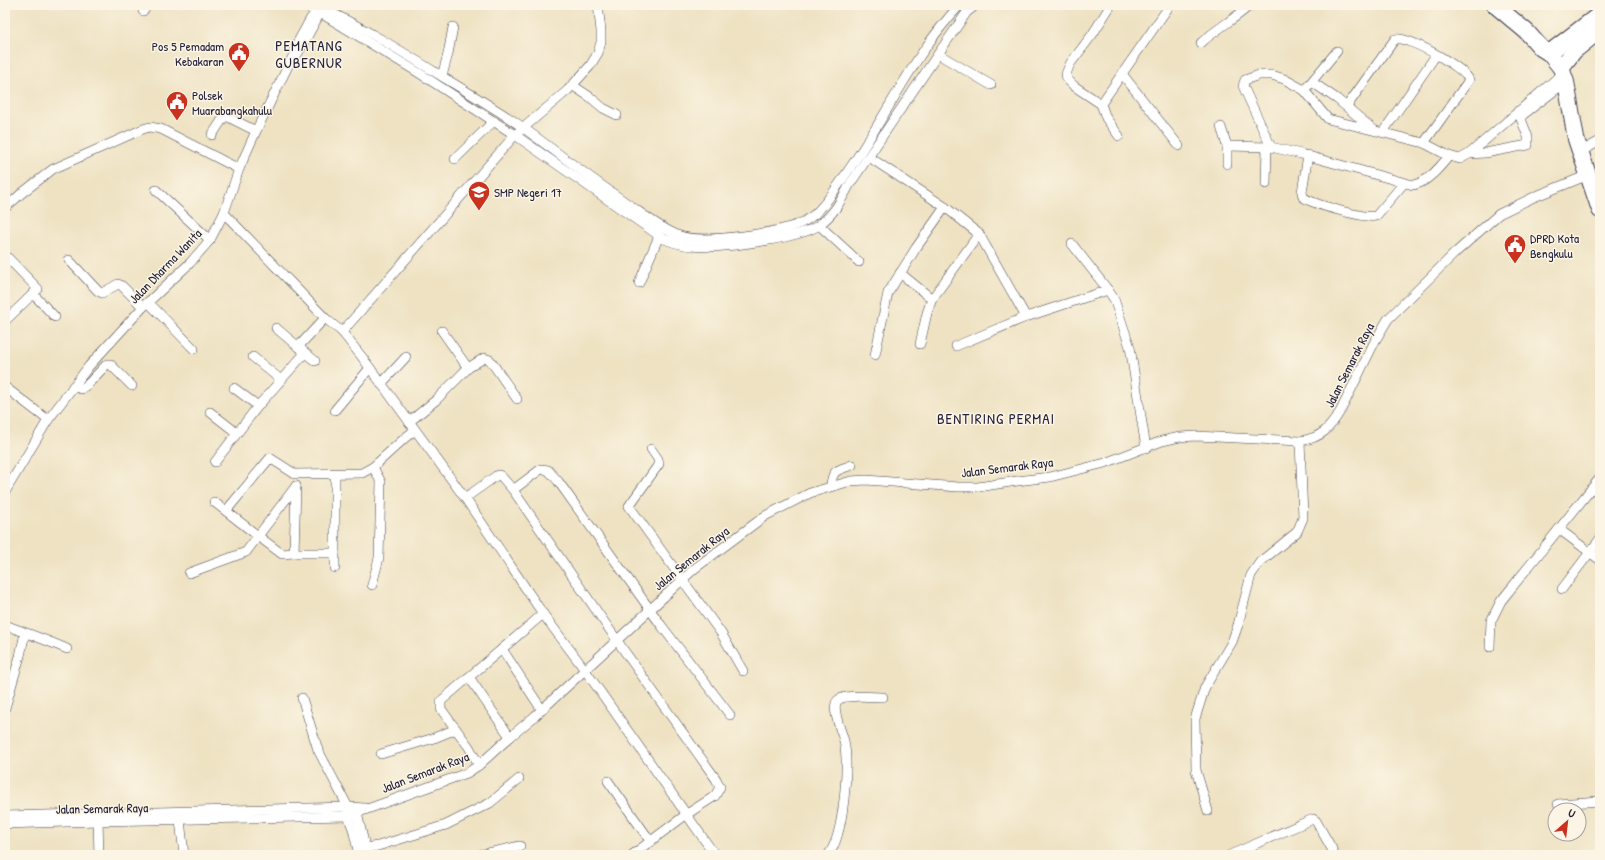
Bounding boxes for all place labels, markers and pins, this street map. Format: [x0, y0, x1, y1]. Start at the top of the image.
place label: Pos 5 Pemadam Kebakaran [152, 37, 224, 70]
public building icon: Pos 5 Pemadam Kebakaran [226, 40, 252, 73]
place label: Polsek Muarabangkahulu [192, 86, 272, 119]
public building icon: Polsek Muarabangkahulu [164, 89, 190, 122]
school or university icon: SMP Negeri 17 [466, 179, 492, 212]
place label: SMP Negeri 17 [494, 183, 562, 201]
place label: DPRD Kota Bengkulu [1530, 229, 1579, 262]
public building icon: DPRD Kota Bengkulu [1502, 232, 1528, 265]

